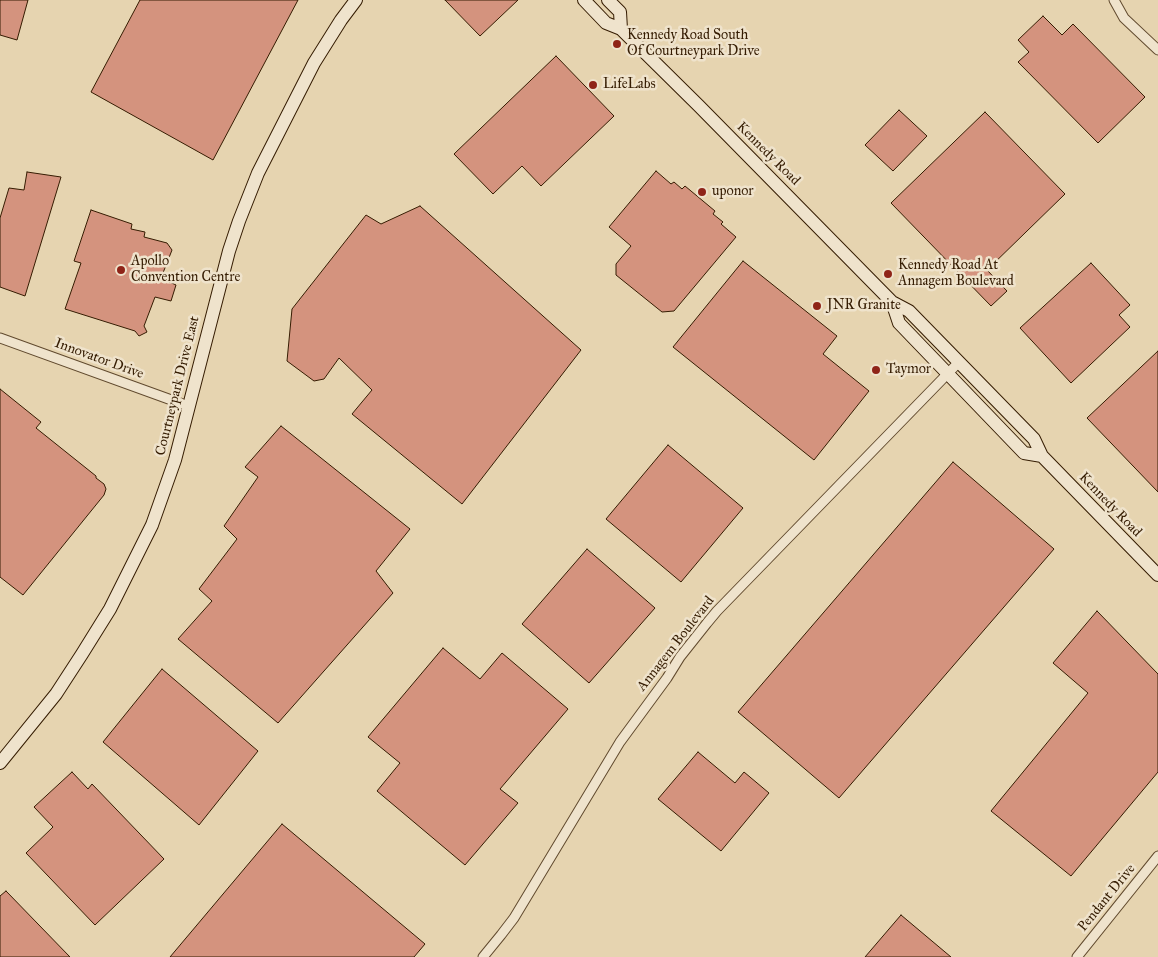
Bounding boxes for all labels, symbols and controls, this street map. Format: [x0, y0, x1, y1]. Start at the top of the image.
place label: Kennedy Road South Of Courtneypark Drive [627, 28, 760, 60]
marker: Kennedy Road South Of Courtneypark Drive [611, 38, 623, 50]
place label: LifeLabs [603, 77, 656, 93]
marker: LifeLabs [587, 79, 599, 91]
street label: Kennedy Road [733, 119, 803, 189]
place label: uponor [712, 184, 754, 200]
marker: uponor [696, 186, 708, 198]
place label: Apollo Convention Centre [131, 254, 240, 286]
place label: Kennedy Road At Annagem Boulevard [898, 258, 1014, 290]
marker: Apollo Convention Centre [115, 264, 127, 276]
marker: Kennedy Road At Annagem Boulevard [882, 268, 894, 280]
place label: JNR Granite [827, 298, 901, 314]
marker: JNR Granite [811, 300, 823, 312]
street label: Courtneypark Drive East [153, 314, 203, 458]
street label: Innovator Drive [52, 335, 146, 383]
place label: Taymor [886, 362, 931, 378]
marker: Taymor [870, 364, 882, 376]
street label: Kennedy Road [1075, 469, 1145, 541]
street label: Annagem Boulevard [634, 593, 718, 695]
street label: Pendant Drive [1075, 861, 1139, 935]

